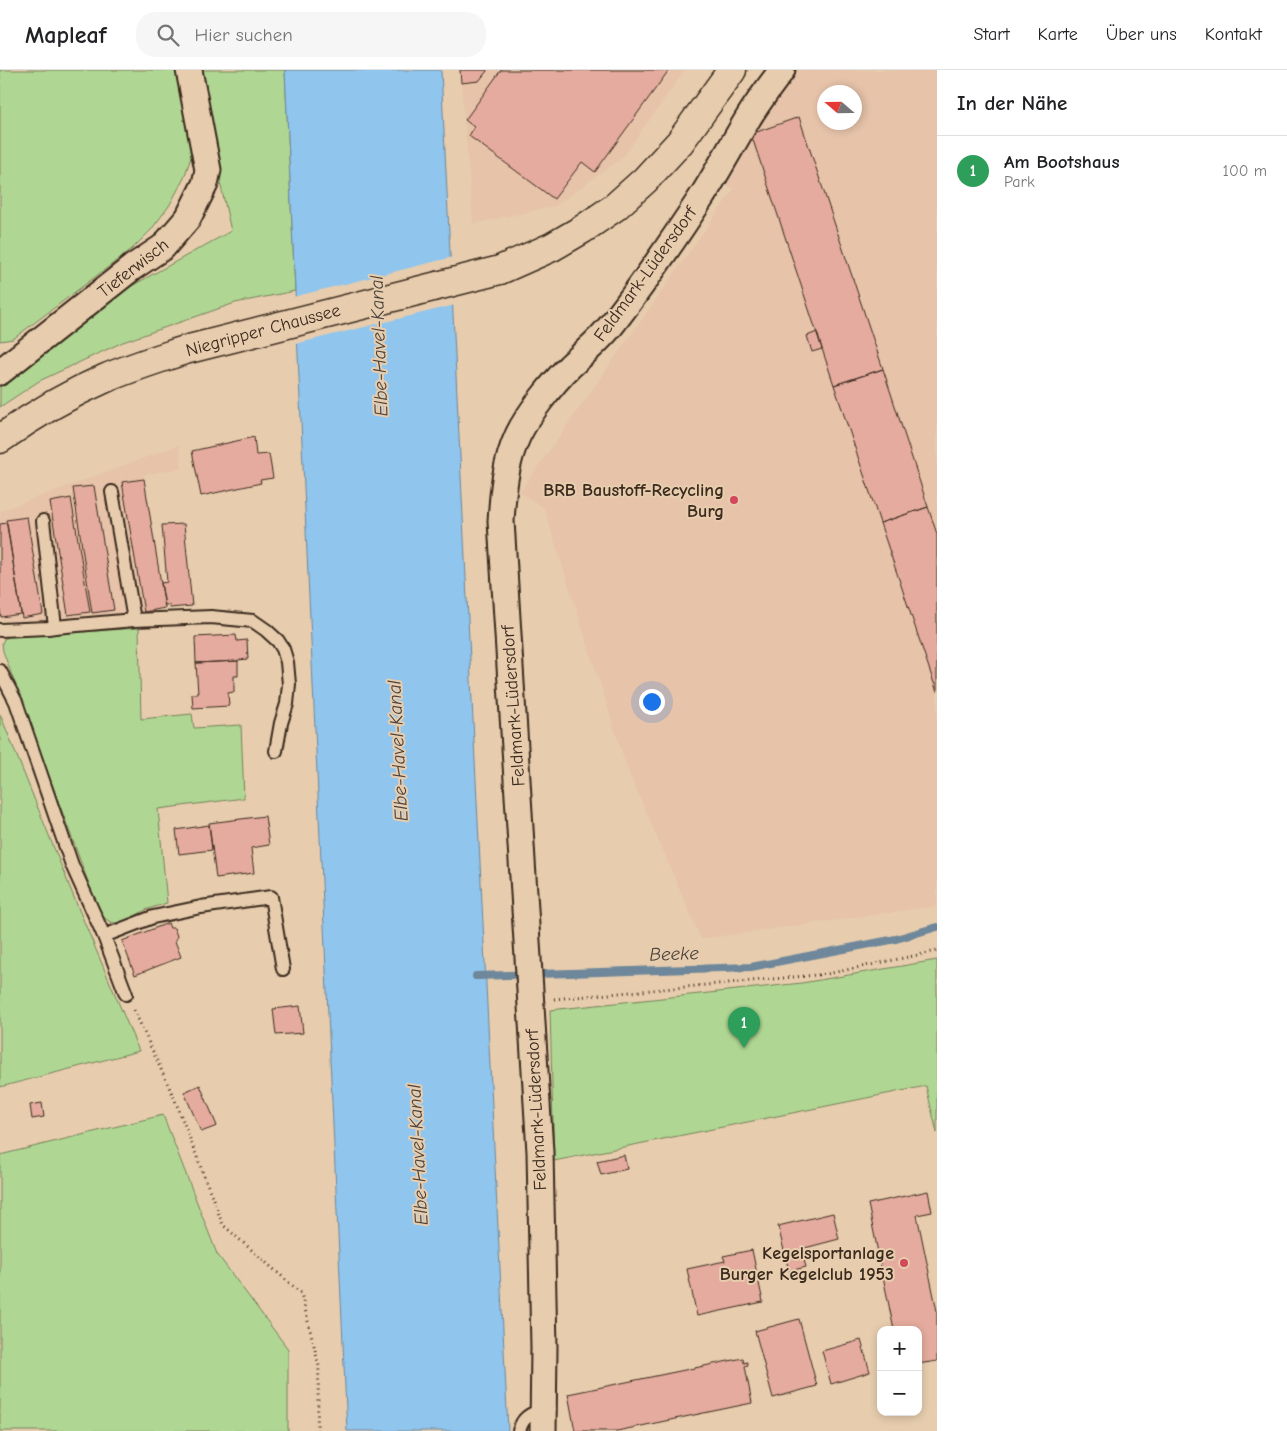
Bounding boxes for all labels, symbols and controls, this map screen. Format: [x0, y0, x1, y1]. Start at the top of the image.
search box [136, 12, 486, 57]
text: Mapleaf [25, 21, 106, 49]
icon: search [154, 21, 182, 49]
text: Hier suchen [194, 24, 293, 46]
text: Start [973, 24, 1010, 45]
text: Karte [1038, 24, 1078, 45]
text: Über uns [1106, 24, 1177, 45]
text: Kontakt [1205, 24, 1262, 45]
north arrow [817, 85, 862, 130]
text: In der Nähe [957, 91, 1067, 115]
text: Am Bootshaus [1004, 151, 1119, 173]
text: 1 [970, 162, 976, 180]
text: 100 m [1223, 162, 1267, 180]
text: Park [1004, 173, 1035, 191]
street label: Feldmark-Lüdersdorf [589, 202, 702, 346]
street label: Tieferwisch [94, 234, 173, 303]
water label: Elbe-Havel-Kanal [366, 274, 392, 417]
street label: Niegripper Chaussee [184, 300, 343, 361]
place label: BRB Baustoff-Recycling Burg [543, 480, 724, 522]
marker: BRB Baustoff-Recycling Burg [728, 494, 740, 506]
street label: Feldmark-Lüdersdorf [497, 624, 530, 787]
water label: Elbe-Havel-Kanal [383, 679, 413, 822]
your location [639, 689, 665, 715]
water label: Beeke [649, 942, 700, 966]
pin: 1 [728, 1007, 760, 1048]
street label: Feldmark-Lüdersdorf [522, 1028, 551, 1191]
water label: Elbe-Havel-Kanal [403, 1083, 433, 1226]
place label: Kegelsportanlage Burger Kegelclub 1953 [720, 1243, 894, 1285]
marker: Kegelsportanlage Burger Kegelclub 1953 [898, 1257, 910, 1269]
map controls [877, 1326, 922, 1416]
button: + [877, 1326, 922, 1371]
button: − [877, 1371, 922, 1416]

